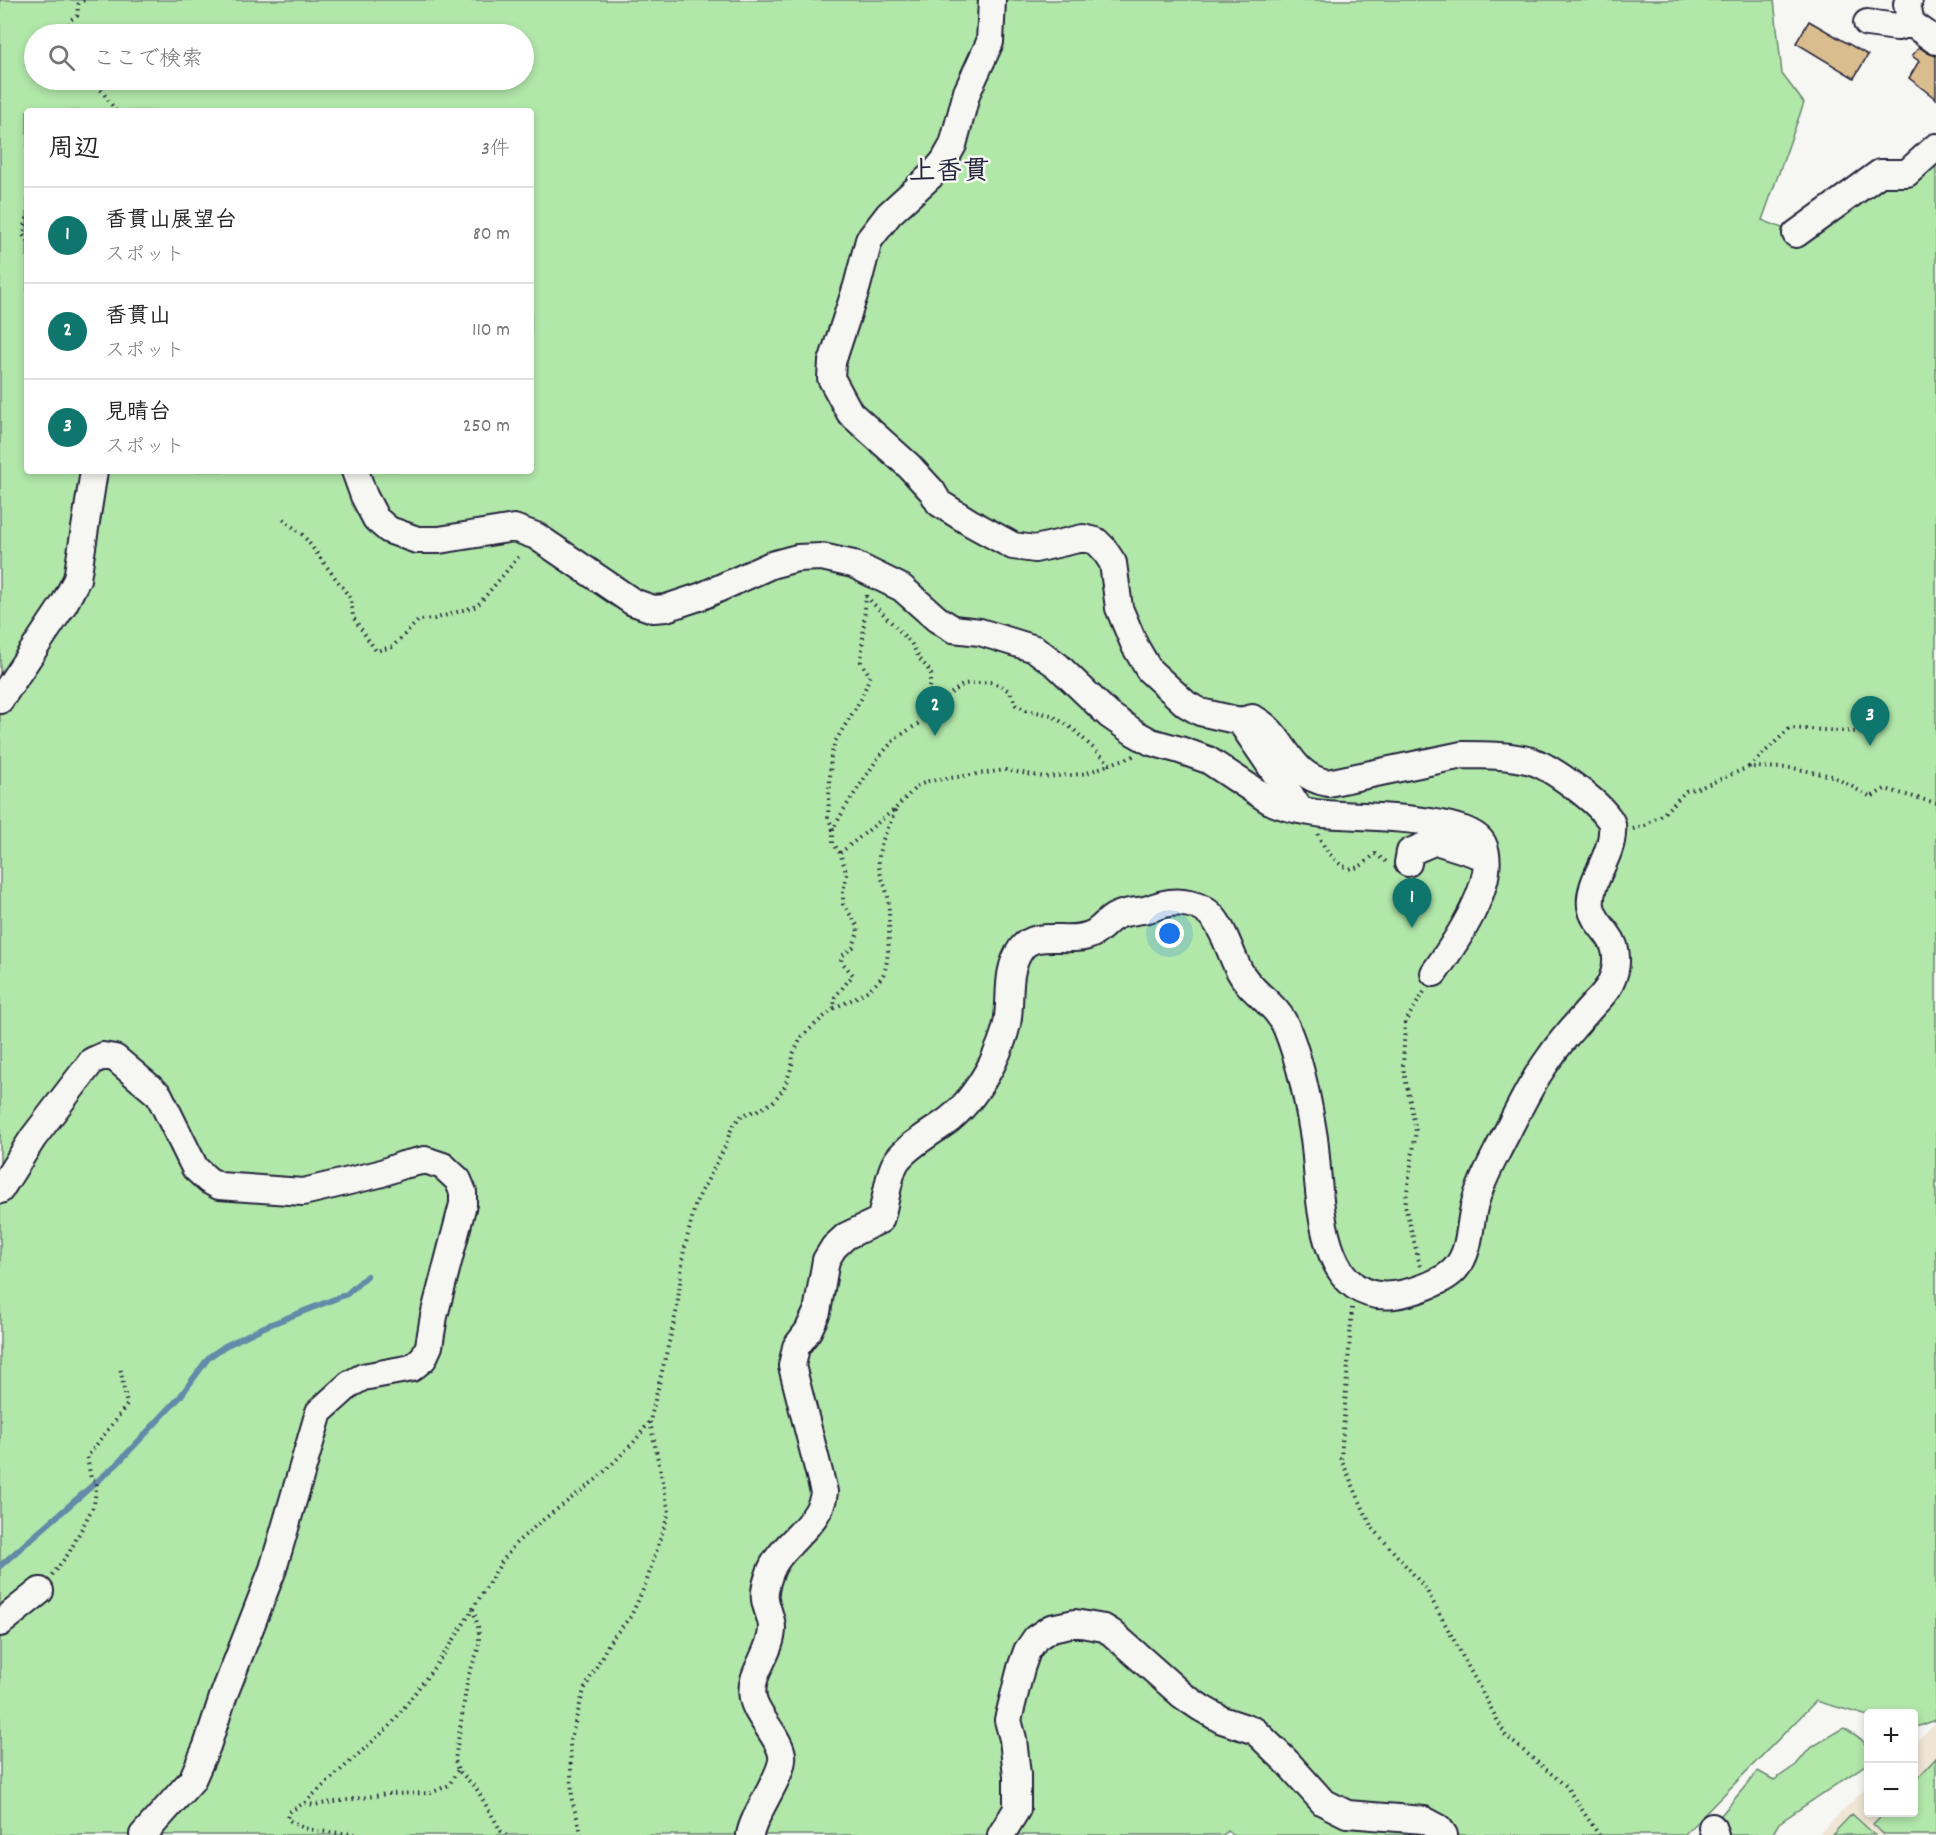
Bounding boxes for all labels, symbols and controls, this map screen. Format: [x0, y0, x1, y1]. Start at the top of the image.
search box [24, 24, 534, 90]
icon: search [45, 41, 78, 74]
text: ここで検索 [93, 45, 203, 76]
text: 周辺 [48, 132, 100, 169]
text: 3件 [481, 136, 510, 164]
district label: 上香貫 [909, 154, 990, 193]
text: 香貫山展望台 [105, 206, 237, 237]
text: 1 [65, 221, 70, 249]
text: 80 m [473, 221, 510, 249]
text: スポット [105, 242, 185, 270]
text: 香貫山 [105, 302, 171, 333]
text: 2 [63, 317, 72, 345]
text: 110 m [472, 317, 510, 345]
text: スポット [105, 338, 185, 366]
text: 見晴台 [105, 398, 171, 429]
text: 3 [63, 413, 72, 441]
text: 250 m [463, 413, 510, 441]
text: スポット [105, 434, 185, 462]
pin: 2 [916, 686, 954, 736]
pin: 3 [1850, 696, 1890, 746]
pin: 1 [1392, 878, 1432, 928]
your location [1155, 919, 1184, 948]
map controls [1864, 1709, 1918, 1817]
button: + [1864, 1709, 1918, 1763]
button: − [1864, 1763, 1918, 1817]

